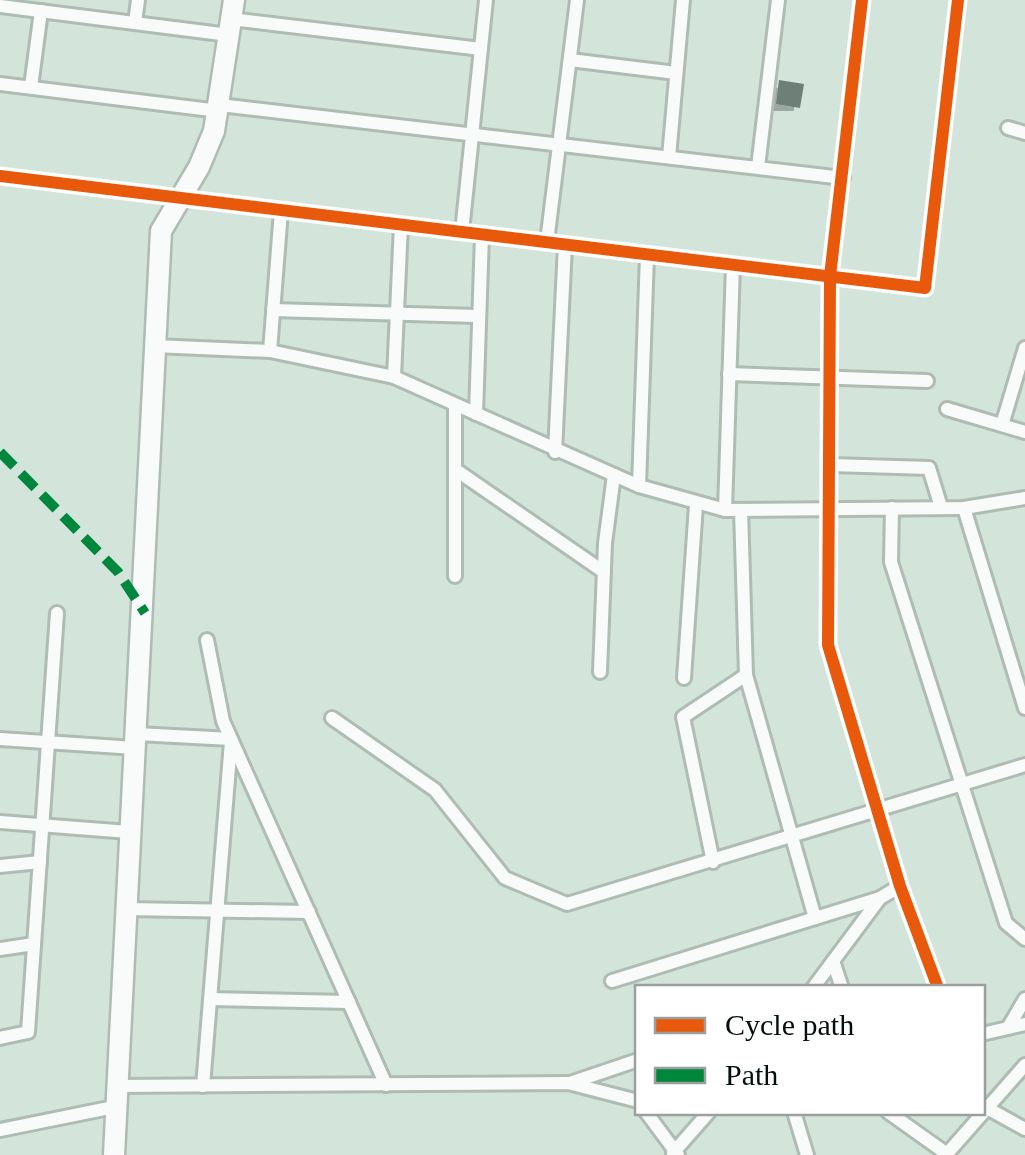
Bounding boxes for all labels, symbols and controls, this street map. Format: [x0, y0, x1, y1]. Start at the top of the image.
legend [635, 985, 985, 1115]
text: Cycle path [725, 1008, 854, 1041]
text: Path [725, 1058, 778, 1091]

